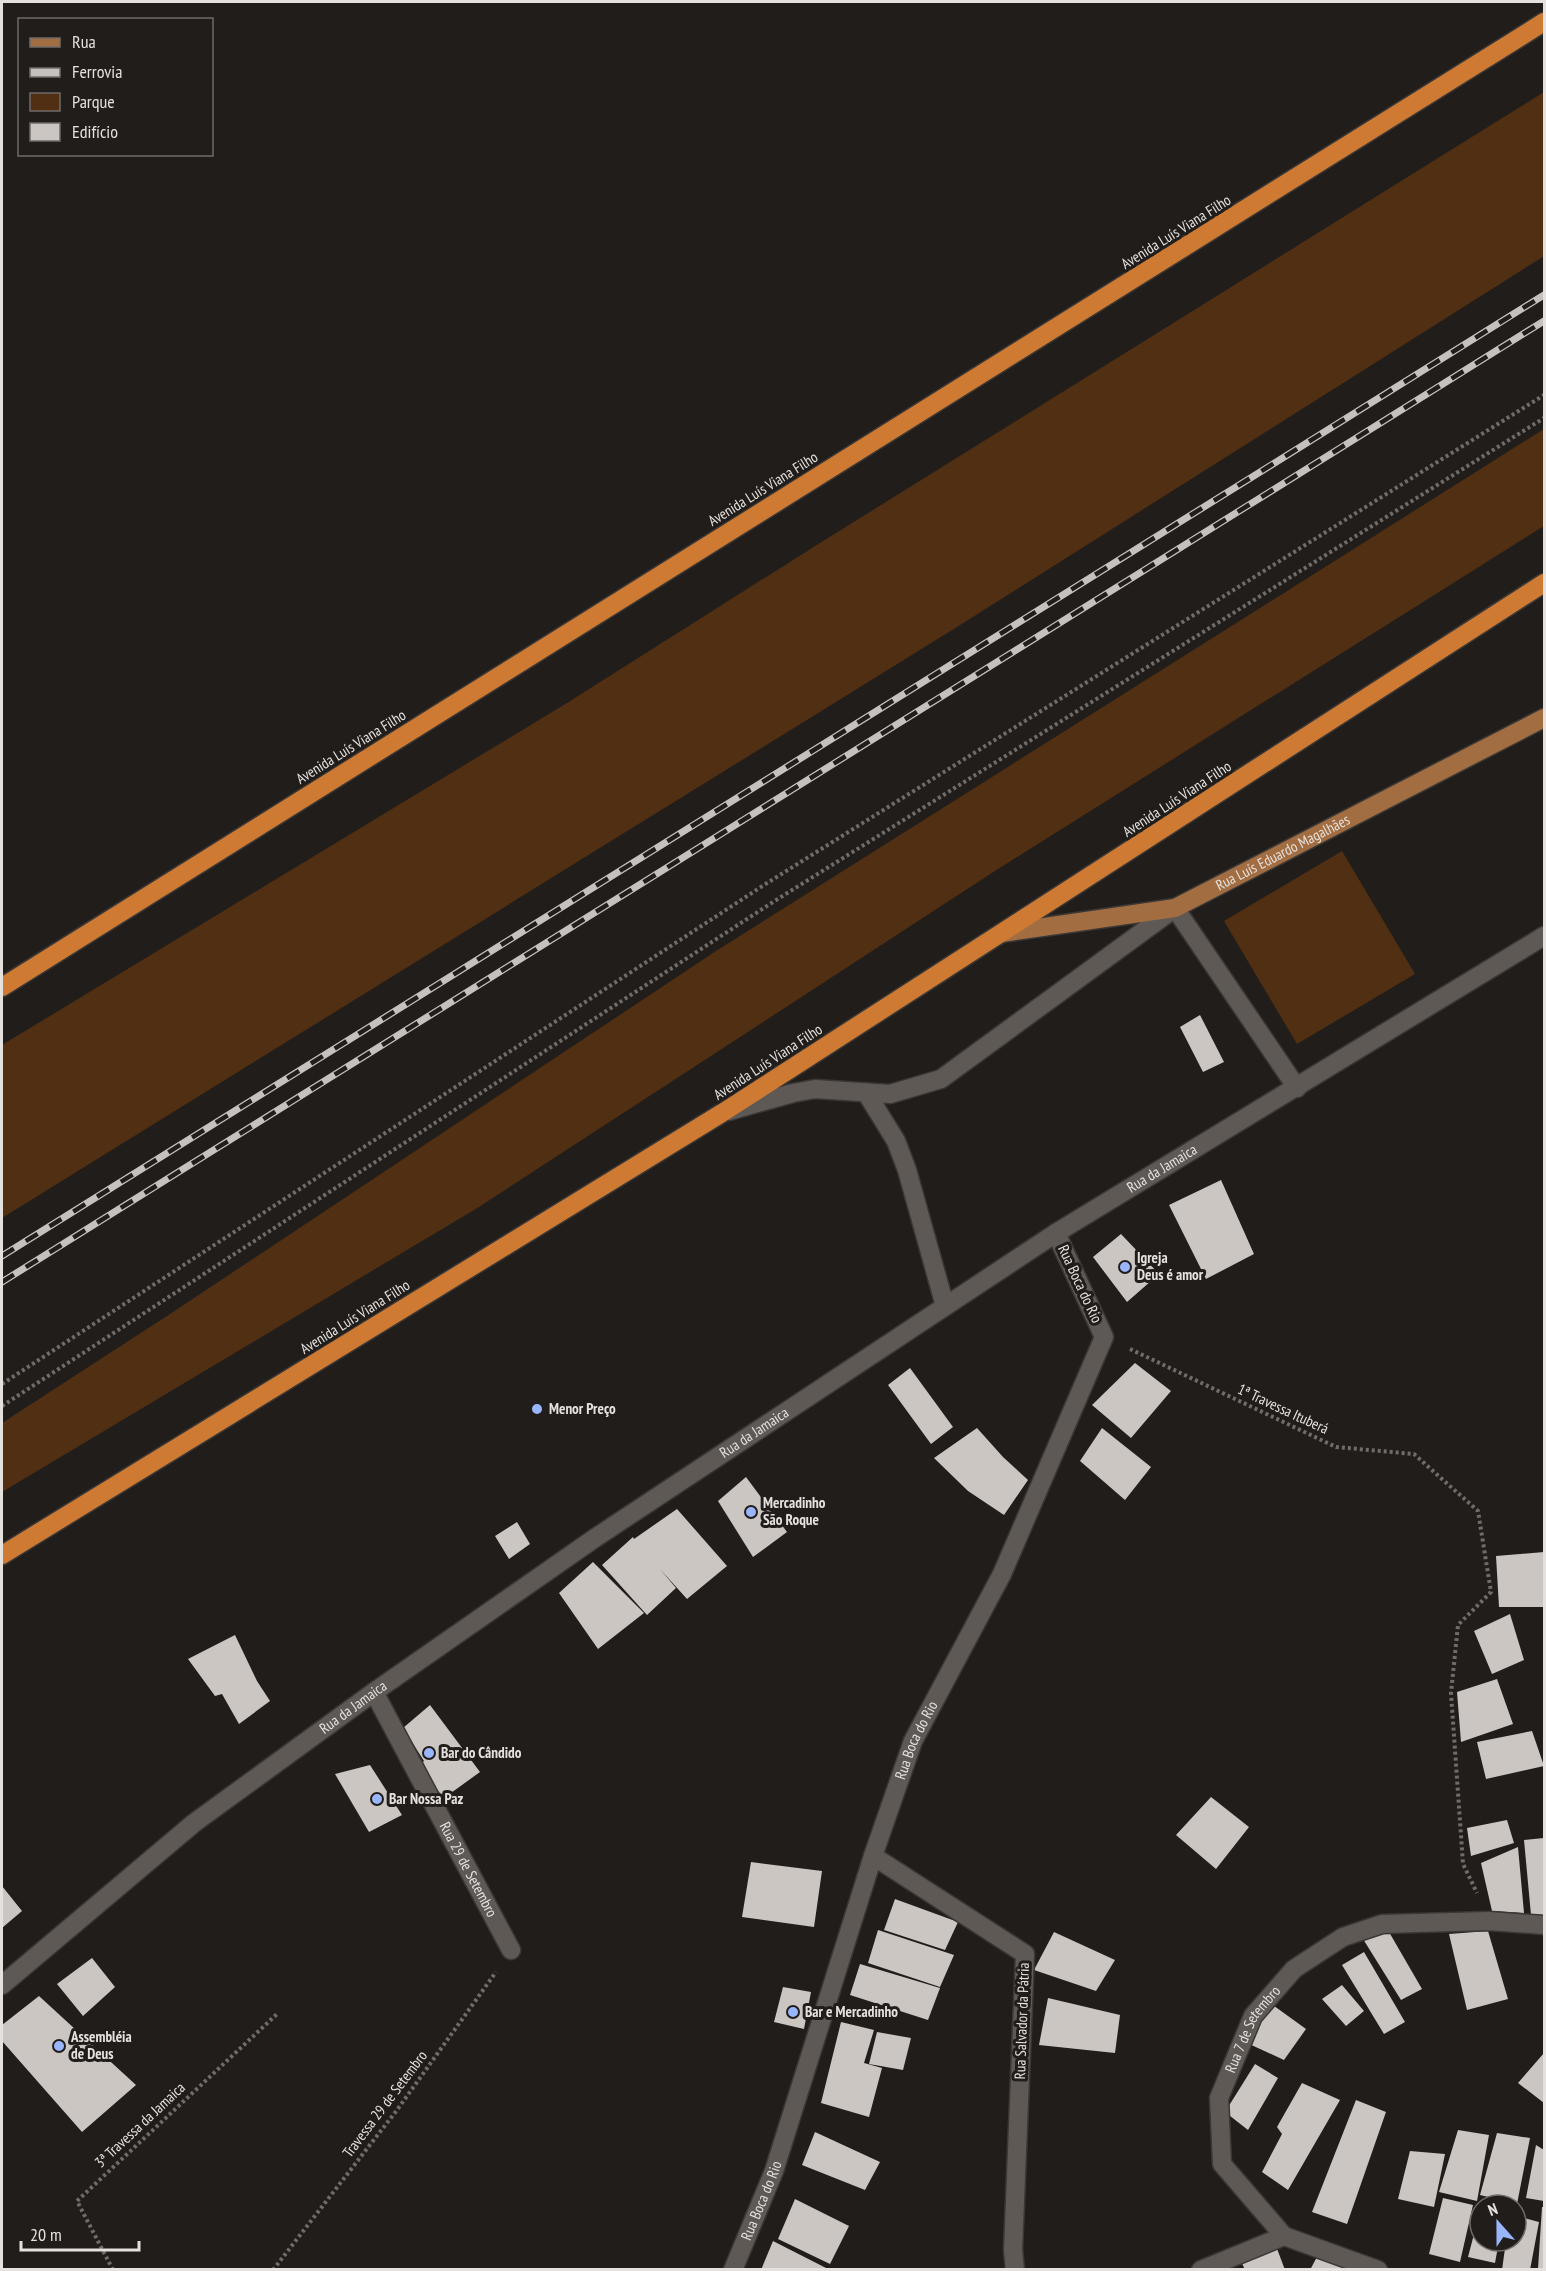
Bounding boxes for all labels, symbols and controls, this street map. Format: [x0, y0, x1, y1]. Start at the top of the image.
legend [18, 18, 213, 156]
text: Rua [72, 30, 96, 53]
text: Ferrovia [72, 60, 122, 83]
text: Parque [72, 90, 115, 113]
text: Edifício [72, 120, 118, 143]
street label: Avenida Luís Viana Filho [1117, 190, 1234, 273]
street label: Avenida Luís Viana Filho [704, 447, 821, 530]
street label: Avenida Luís Viana Filho [292, 705, 409, 788]
street label: Avenida Luís Viana Filho [1119, 756, 1235, 841]
street label: Rua Luís Eduardo Magalhães [1212, 810, 1353, 894]
street label: Avenida Luís Viana Filho [710, 1019, 826, 1104]
street label: Rua da Jamaica [1123, 1140, 1200, 1197]
street label: Rua Boca do Rio [1054, 1242, 1107, 1326]
place label: Igreja Deus é amor [1137, 1248, 1204, 1284]
marker: Igreja Deus é amor [1118, 1260, 1132, 1274]
street label: Avenida Luís Viana Filho [296, 1275, 413, 1358]
street label: 1ª Travessa Ituberá [1235, 1379, 1332, 1438]
place label: Menor Preço [549, 1399, 616, 1418]
marker: Menor Preço [530, 1402, 544, 1416]
street label: Rua da Jamaica [716, 1403, 792, 1462]
place label: Mercadinho São Roque [763, 1493, 826, 1529]
marker: Mercadinho São Roque [744, 1505, 758, 1519]
street label: Rua da Jamaica [315, 1676, 390, 1738]
street label: Rua Boca do Rio [890, 1697, 942, 1782]
place label: Bar do Cândido [441, 1743, 522, 1762]
marker: Bar do Cândido [422, 1746, 436, 1760]
place label: Bar Nossa Paz [389, 1789, 464, 1808]
marker: Bar Nossa Paz [370, 1792, 384, 1806]
street label: Rua 29 de Setembro [436, 1818, 502, 1920]
street label: Rua Salvador da Pátria [1010, 1962, 1033, 2080]
street label: Rua 7 de Setembro [1221, 1981, 1284, 2076]
place label: Bar e Mercadinho [805, 2002, 898, 2021]
marker: Bar e Mercadinho [786, 2005, 800, 2019]
place label: Assembléia de Deus [70, 2027, 132, 2063]
marker: Assembléia de Deus [52, 2039, 66, 2053]
street label: Travessa 29 de Setembro [338, 2046, 431, 2161]
street label: 3ª Travessa da Jamaica [90, 2078, 189, 2171]
street label: Rua Boca do Rio [736, 2159, 786, 2243]
north arrow [1468, 2193, 1528, 2253]
text: N [1485, 2198, 1500, 2220]
scale bar [21, 2214, 140, 2252]
text: 20 m [30, 2223, 62, 2246]

